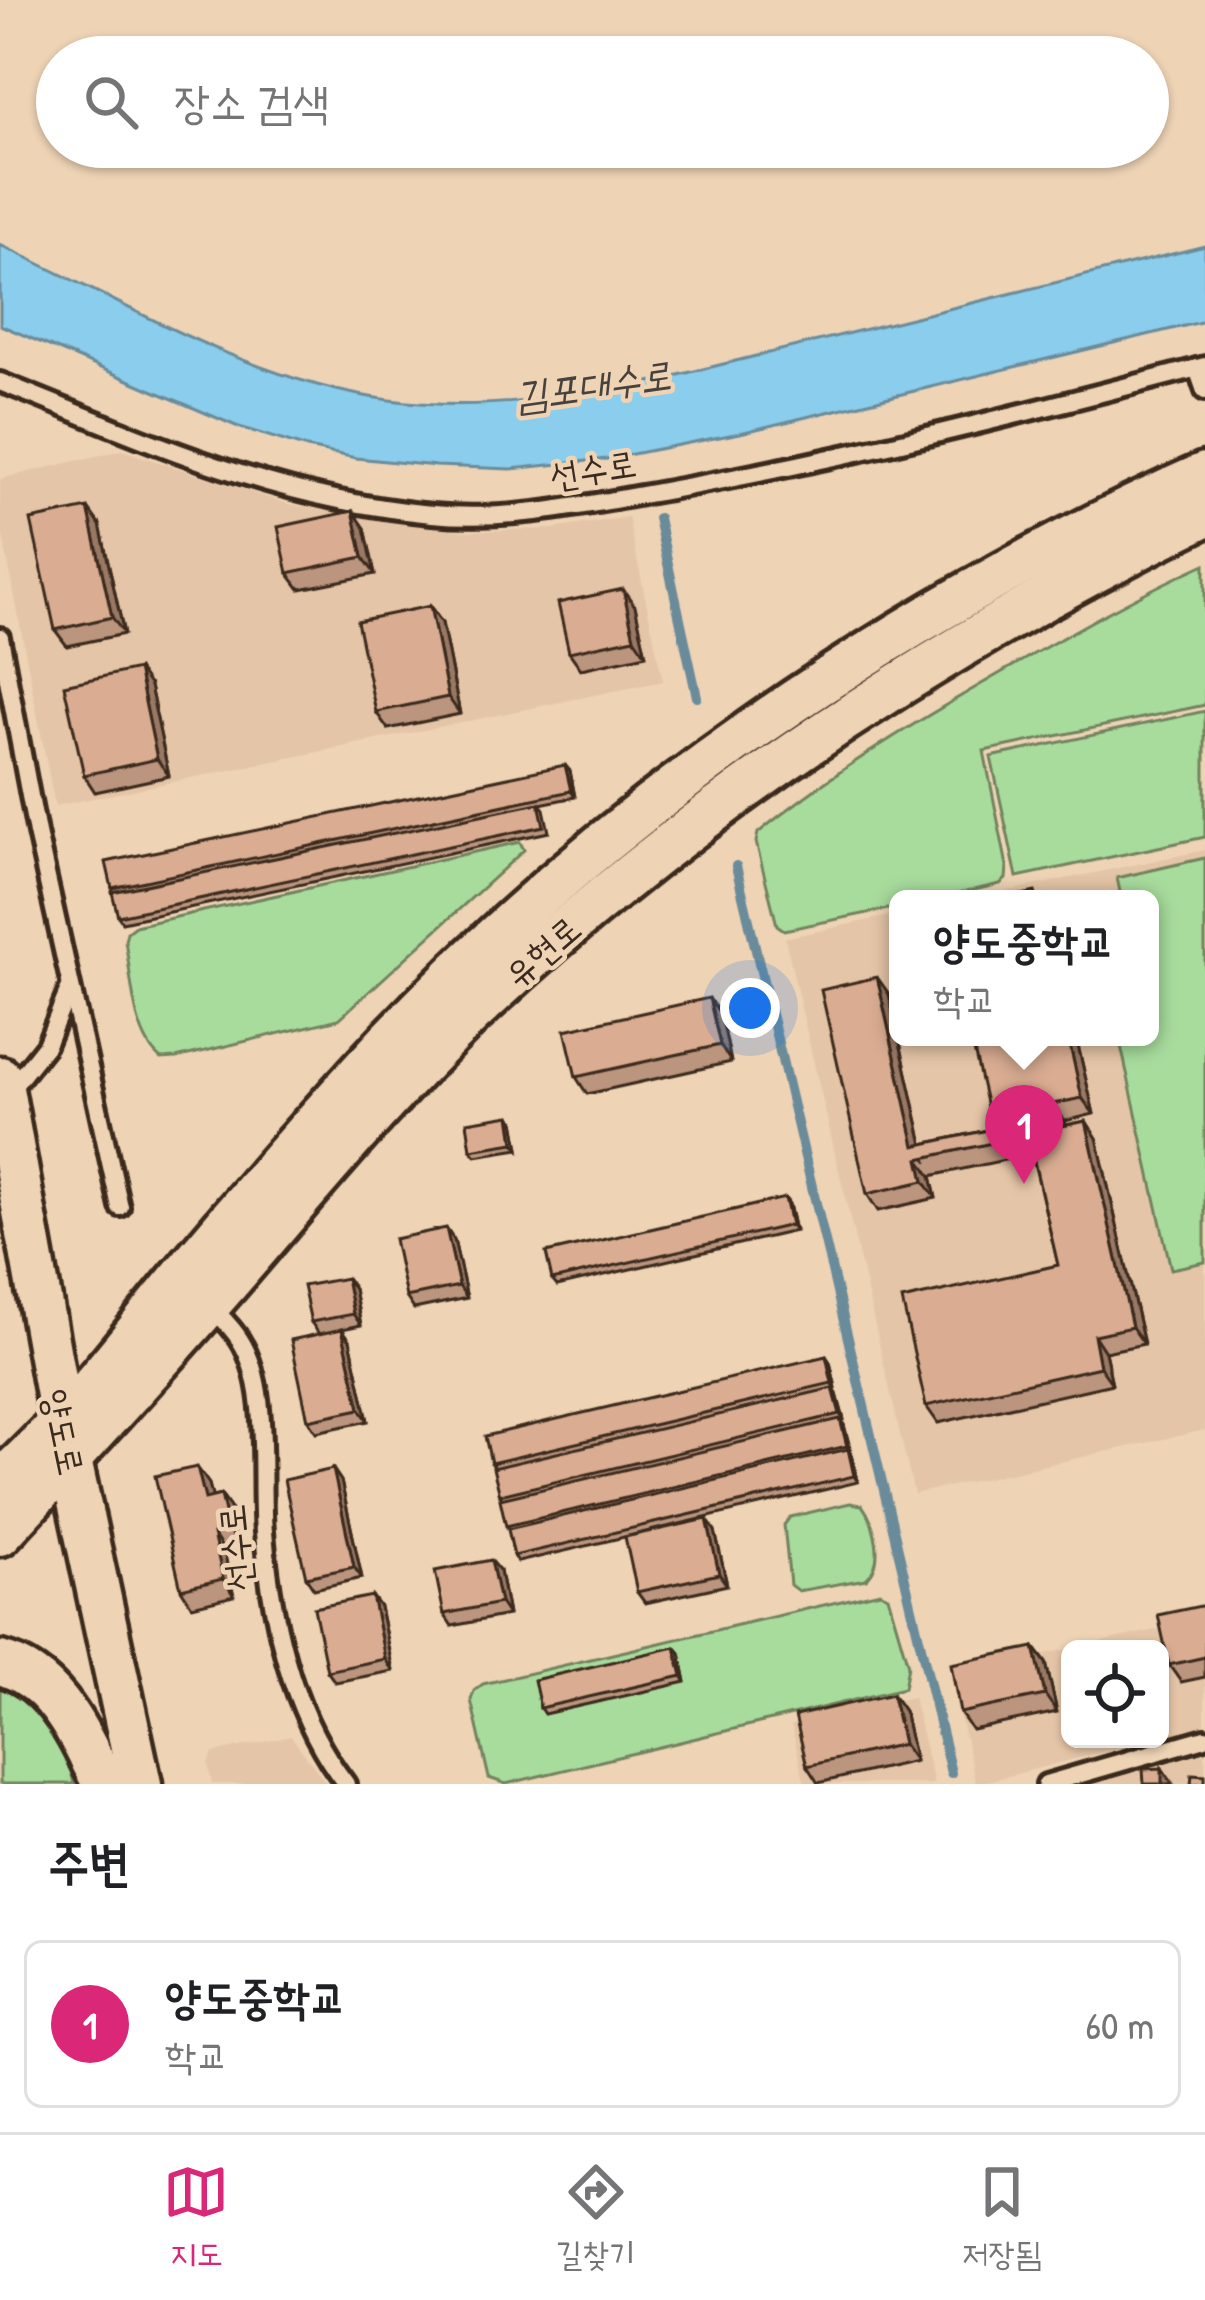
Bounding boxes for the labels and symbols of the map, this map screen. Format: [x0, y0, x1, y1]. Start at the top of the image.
water label: 김포대수로 [512, 347, 674, 422]
street label: 선수로 [546, 438, 640, 500]
street label: 유현로 [493, 904, 591, 998]
your location [720, 978, 780, 1038]
pin: 1 [985, 1085, 1063, 1184]
street label: 양도로 [31, 1384, 97, 1479]
street label: 선수로 [206, 1502, 263, 1594]

